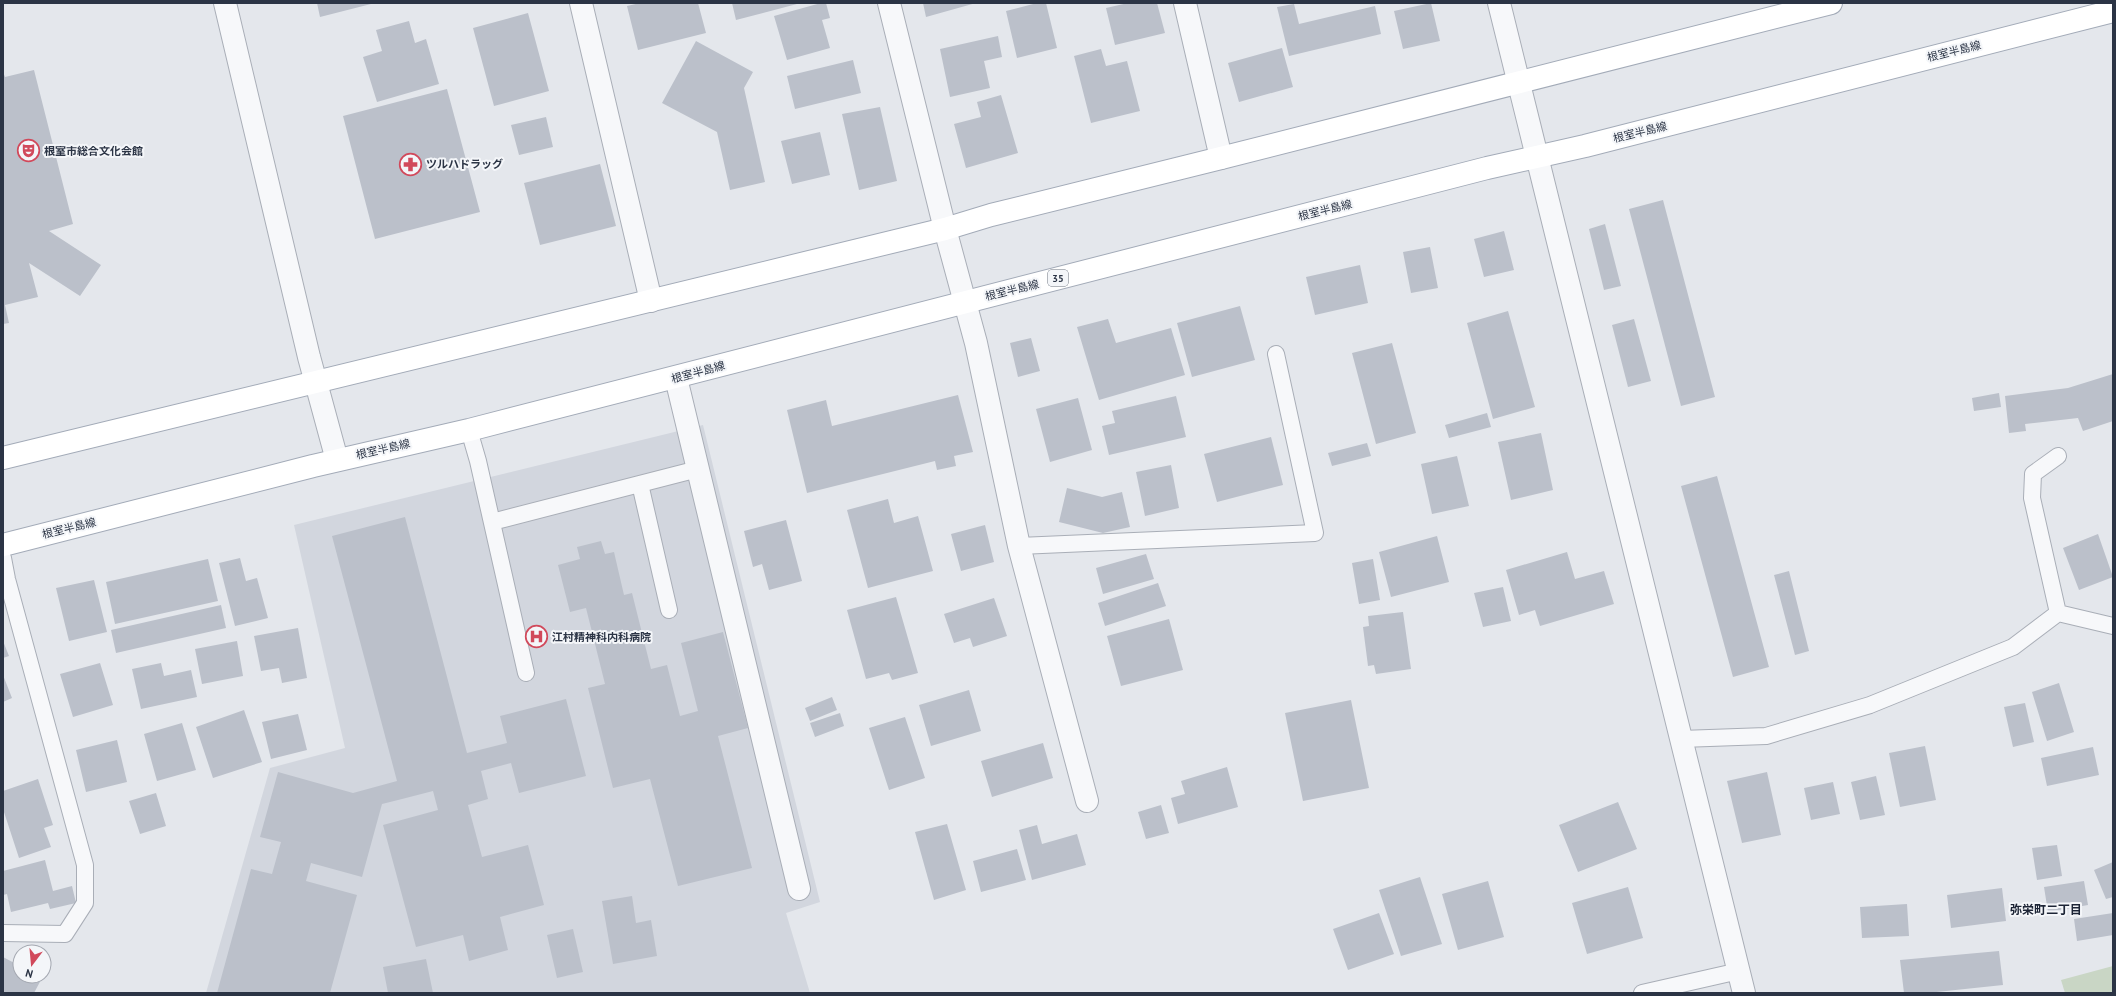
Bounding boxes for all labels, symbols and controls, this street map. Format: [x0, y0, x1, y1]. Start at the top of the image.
street label: 根室半島線 [1926, 38, 1982, 64]
street label: 根室半島線 [1612, 119, 1668, 145]
theatre icon: 根室市総合文化会館 [16, 138, 42, 164]
place label: 根室市総合文化会館 [44, 144, 143, 158]
pharmacy icon: ツルハドラッグ [398, 151, 424, 177]
place label: ツルハドラッグ [426, 157, 503, 171]
street label: 根室半島線 [1297, 197, 1353, 223]
road number: 35 [1048, 270, 1068, 286]
street label: 根室半島線 [984, 277, 1040, 303]
street label: 根室半島線 [670, 358, 726, 386]
street label: 根室半島線 [355, 436, 411, 462]
street label: 根室半島線 [41, 515, 97, 541]
hospital icon: 江村精神科内科病院 [524, 624, 550, 650]
place label: 江村精神科内科病院 [552, 630, 651, 644]
district label: 弥栄町二丁目 [2010, 902, 2082, 917]
north arrow [12, 944, 52, 984]
text: N [24, 966, 35, 981]

